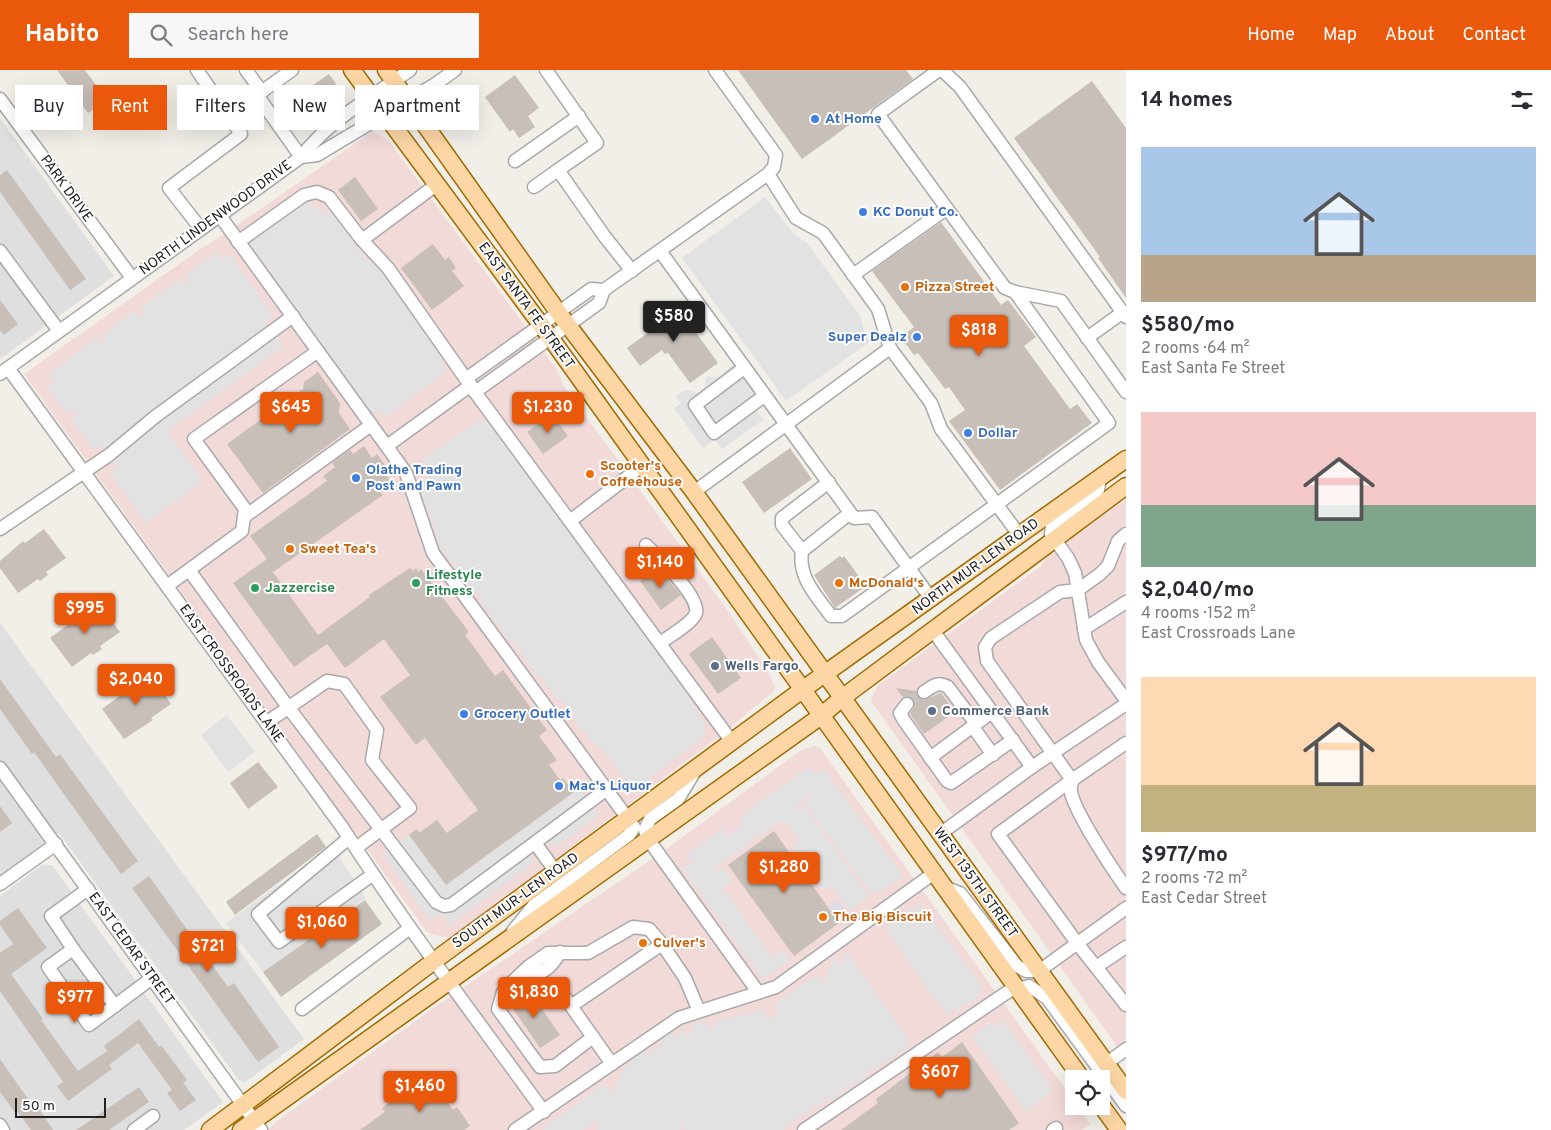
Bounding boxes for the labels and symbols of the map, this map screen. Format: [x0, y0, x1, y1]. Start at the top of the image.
place label: At Home [825, 111, 882, 128]
marker: At Home [809, 113, 821, 125]
street label: PARK DRIVE [36, 152, 96, 226]
street label: NORTH LINDENWOOD DRIVE [136, 157, 296, 279]
place label: KC Donut Co. [873, 204, 958, 221]
marker: KC Donut Co. [857, 206, 869, 218]
street label: EAST SANTA FE STREET [474, 239, 578, 373]
place label: Pizza Street [915, 279, 995, 296]
marker: Pizza Street [899, 281, 911, 293]
pin: $580 [644, 300, 704, 343]
pin: $818 [949, 314, 1009, 357]
place label: Super Dealz [828, 329, 907, 346]
marker: Super Dealz [911, 331, 923, 343]
pin: $645 [261, 392, 321, 434]
pin: $1,230 [507, 392, 589, 434]
place label: Dollar [978, 425, 1018, 442]
marker: Dollar [962, 427, 974, 439]
place label: Scooter's Coffeehouse [600, 458, 682, 491]
place label: Olathe Trading Post and Pawn [366, 462, 462, 495]
marker: Scooter's Coffeehouse [584, 468, 596, 480]
marker: Olathe Trading Post and Pawn [350, 472, 362, 484]
street label: NORTH MUR-LEN ROAD [909, 515, 1043, 619]
place label: Sweet Tea's [300, 541, 376, 558]
marker: Sweet Tea's [284, 543, 296, 555]
pin: $1,140 [619, 546, 701, 589]
place label: Lifestyle Fitness [426, 567, 482, 600]
place label: McDonald's [849, 575, 924, 592]
marker: Lifestyle Fitness [410, 577, 422, 589]
marker: McDonald's [833, 577, 845, 589]
place label: Jazzercise [265, 580, 335, 597]
marker: Jazzercise [249, 582, 261, 594]
pin: $995 [55, 592, 115, 635]
street label: EAST CROSSROADS LANE [175, 602, 287, 746]
place label: Wells Fargo [725, 658, 799, 675]
marker: Wells Fargo [709, 660, 721, 672]
pin: $2,040 [95, 664, 177, 706]
place label: Commerce Bank [942, 703, 1049, 720]
marker: Commerce Bank [926, 705, 938, 717]
place label: Grocery Outlet [474, 706, 571, 723]
marker: Grocery Outlet [458, 708, 470, 720]
place label: Mac's Liquor [569, 778, 652, 795]
marker: Mac's Liquor [553, 780, 565, 792]
street label: WEST 135TH STREET [929, 824, 1021, 942]
street label: SOUTH MUR-LEN ROAD [450, 849, 582, 953]
pin: $1,280 [743, 852, 825, 894]
street label: EAST CEDAR STREET [84, 889, 178, 1009]
pin: $1,060 [281, 906, 363, 949]
place label: The Big Biscuit [833, 909, 932, 926]
marker: The Big Biscuit [817, 911, 829, 923]
pin: $721 [178, 930, 238, 973]
place label: Culver's [653, 935, 706, 952]
marker: Culver's [637, 937, 649, 949]
pin: $1,830 [493, 976, 575, 1019]
pin: $977 [45, 982, 105, 1024]
pin: $607 [910, 1056, 970, 1099]
pin: $1,460 [379, 1070, 461, 1113]
scale bar [15, 1095, 106, 1118]

